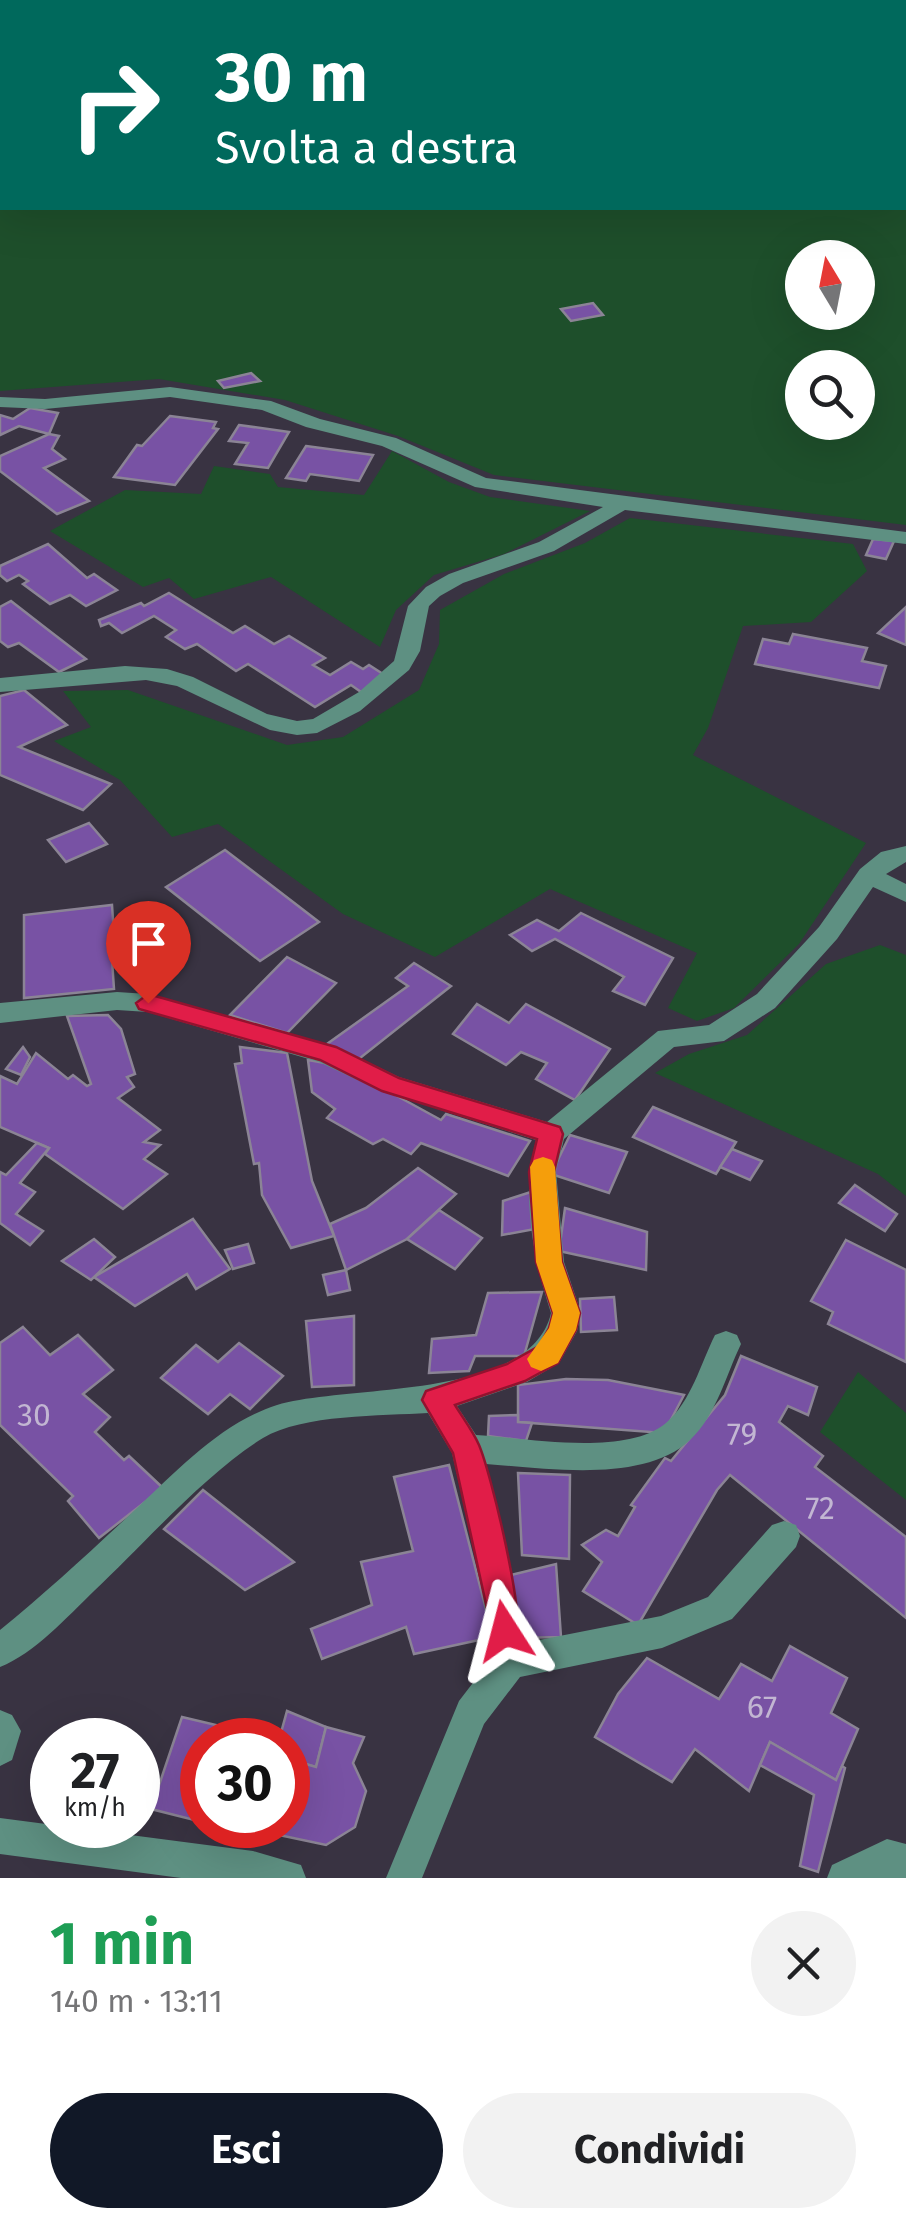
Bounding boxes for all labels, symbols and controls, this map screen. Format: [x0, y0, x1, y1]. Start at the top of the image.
text: 30 m [215, 36, 368, 120]
icon: right [50, 40, 180, 170]
text: Svolta a destra [215, 121, 518, 175]
north arrow [785, 240, 875, 330]
map controls [785, 240, 875, 440]
button: search [785, 350, 875, 440]
pin [106, 901, 191, 1004]
icon: arrive [121, 916, 176, 971]
house number: 30 [17, 1396, 51, 1434]
house number: 79 [727, 1415, 757, 1453]
house number: 72 [805, 1489, 835, 1527]
position arrow [453, 1579, 557, 1683]
house number: 67 [747, 1688, 777, 1726]
speed limit sign: 30 [180, 1718, 310, 1848]
text: 27 [71, 1741, 119, 1801]
text: km/h [64, 1793, 126, 1823]
text: 1 min [50, 1908, 194, 1980]
button: close [751, 1911, 856, 2016]
text: 140 m · 13:11 [50, 1982, 223, 2020]
button: Esci [50, 2093, 443, 2208]
button: Condividi [463, 2093, 856, 2208]

